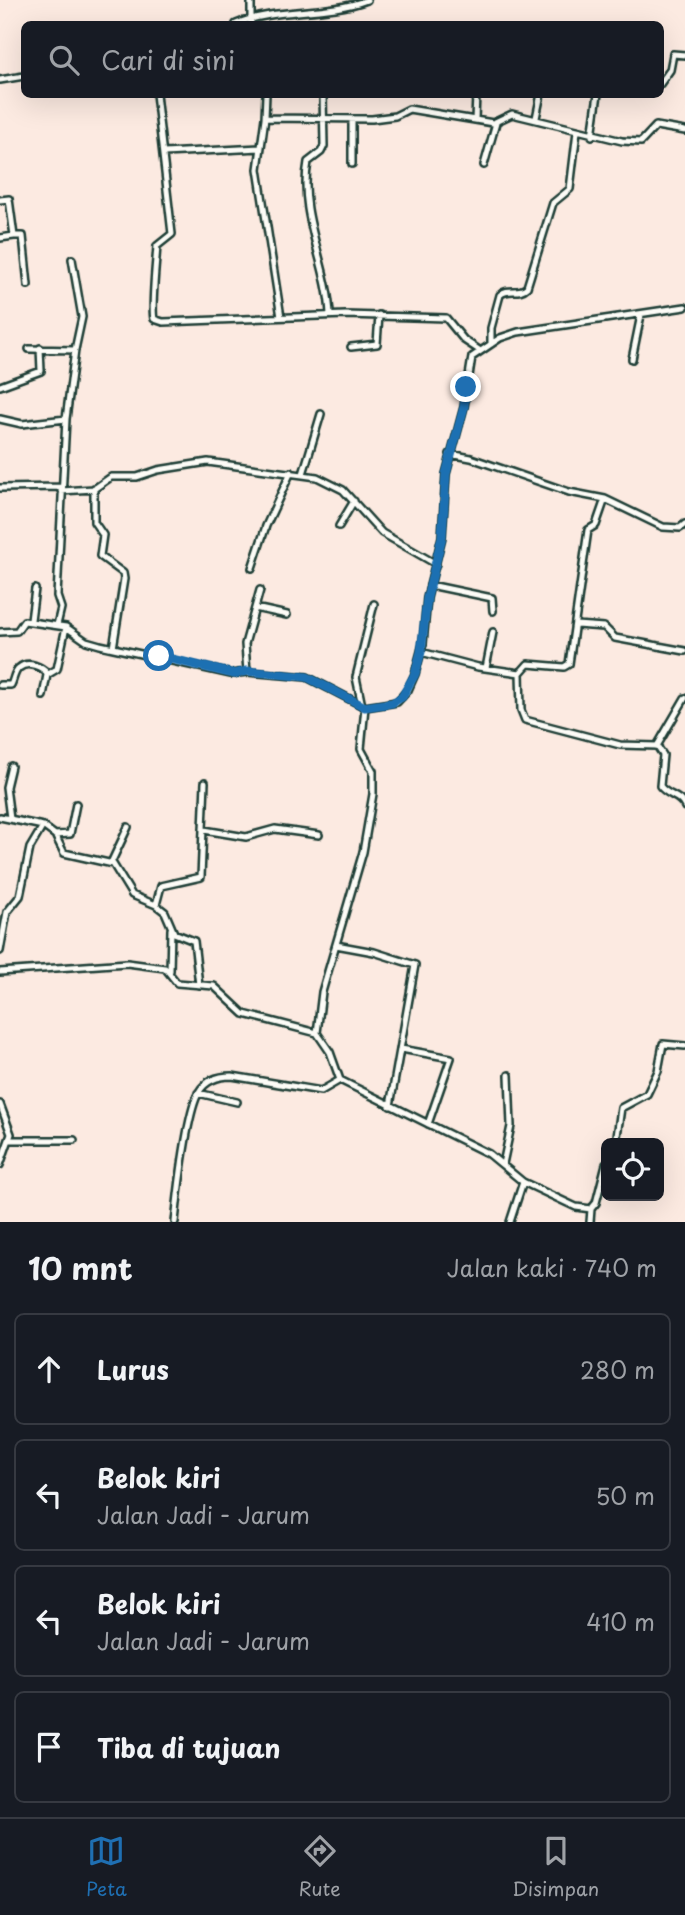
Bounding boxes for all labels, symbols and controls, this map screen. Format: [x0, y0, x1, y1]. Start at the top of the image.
search box [21, 21, 664, 98]
text: Cari di sini [101, 40, 235, 79]
icon: search [45, 41, 83, 79]
route end [450, 371, 481, 402]
route start [143, 640, 174, 671]
map controls [601, 1138, 664, 1201]
button: locate [601, 1138, 664, 1201]
text: 10 mnt [28, 1245, 133, 1290]
text: Jalan kaki · 740 m [447, 1250, 657, 1285]
icon: ahead [30, 1350, 68, 1388]
text: Lurus [97, 1350, 169, 1389]
text: 280 m [580, 1352, 655, 1387]
text: Belok kiri [97, 1458, 220, 1497]
icon: left [30, 1476, 68, 1514]
text: 50 m [595, 1478, 655, 1513]
text: Jalan Jadi - Jarum [97, 1497, 310, 1532]
text: Belok kiri [97, 1584, 220, 1623]
icon: left [30, 1602, 68, 1640]
text: 410 m [586, 1604, 655, 1639]
text: Jalan Jadi - Jarum [97, 1623, 310, 1658]
icon: arrive [30, 1728, 68, 1766]
text: Tiba di tujuan [97, 1728, 281, 1767]
tab: Peta [86, 1832, 127, 1902]
tab: Rute [299, 1832, 341, 1902]
tab: Disimpan [512, 1832, 599, 1902]

